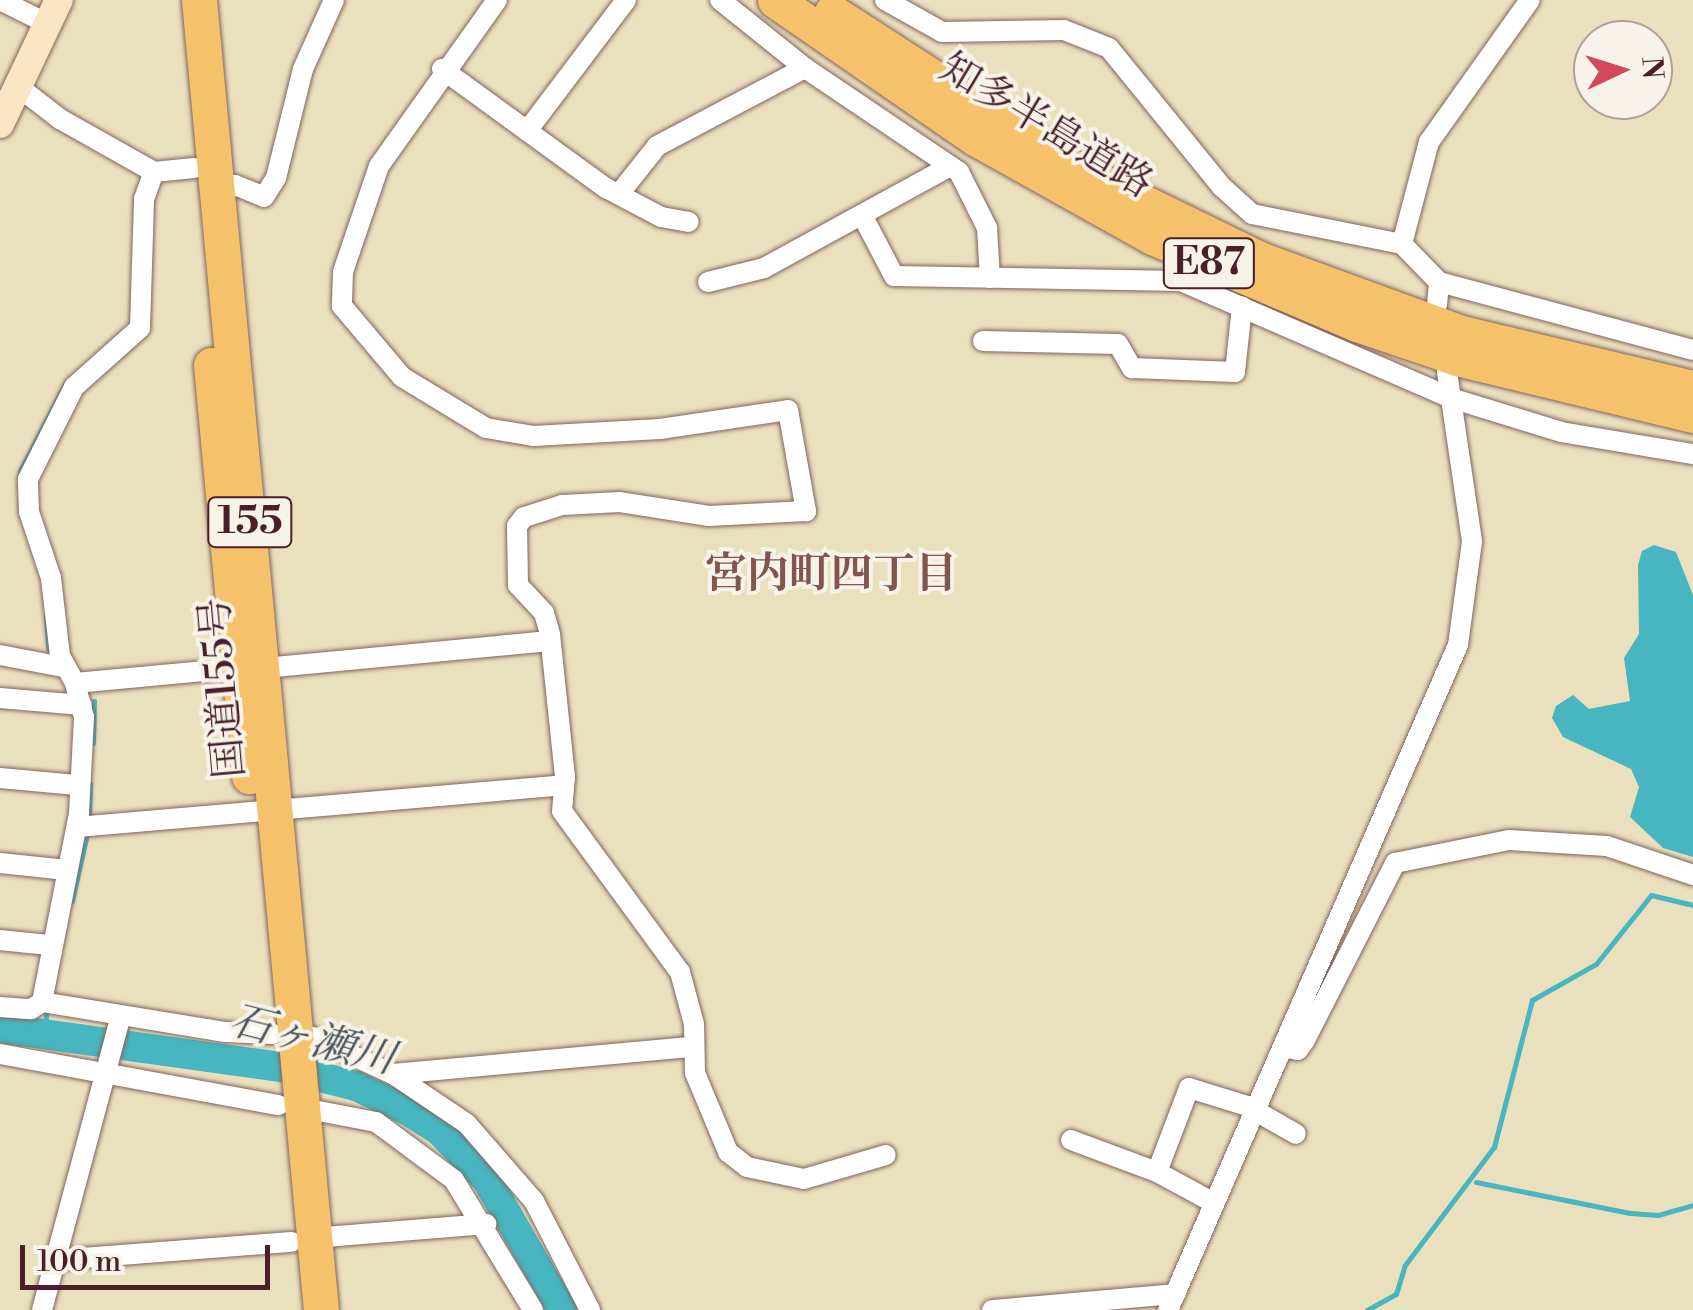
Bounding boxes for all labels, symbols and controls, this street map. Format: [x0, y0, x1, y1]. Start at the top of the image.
north arrow [1573, 20, 1673, 120]
street label: 知多半島道路 [931, 44, 1161, 208]
text: N [1633, 56, 1670, 80]
road number: E87 [1162, 230, 1256, 296]
road number: 155 [205, 489, 295, 555]
district label: 宮内町四丁目 [705, 550, 957, 600]
street label: 国道155号 [191, 596, 255, 780]
water label: 石ヶ瀬川 [224, 996, 400, 1086]
scale bar [25, 1225, 275, 1287]
text: 100 m [37, 1243, 121, 1281]

